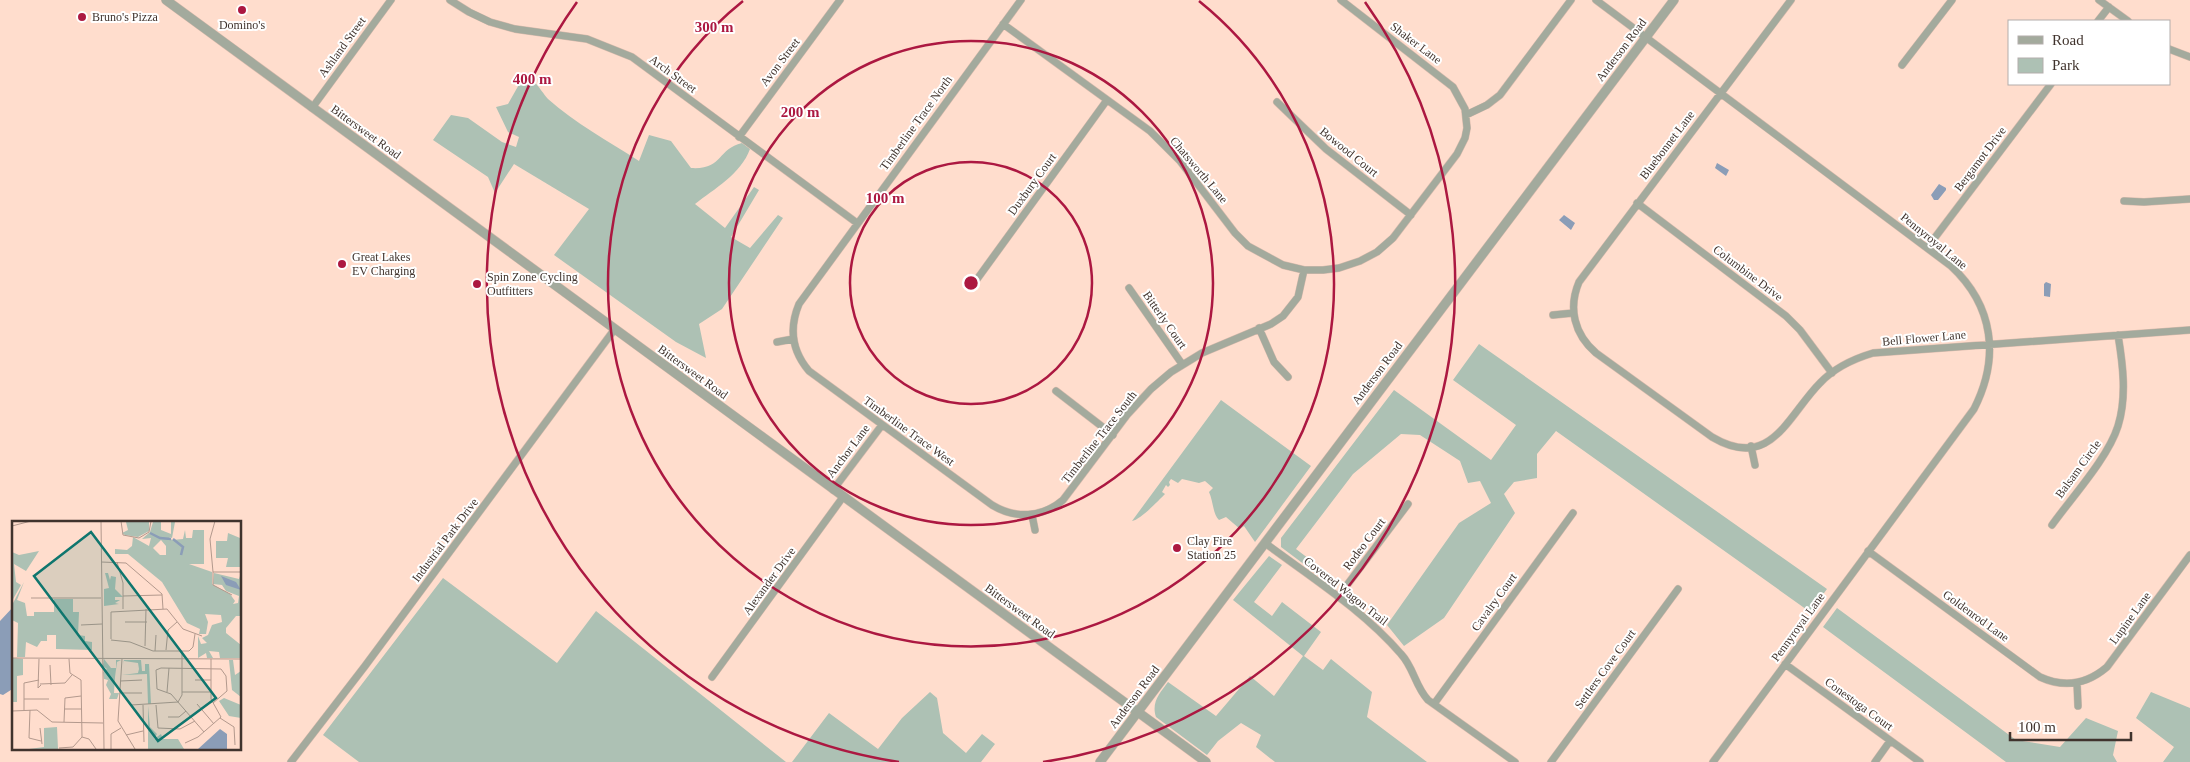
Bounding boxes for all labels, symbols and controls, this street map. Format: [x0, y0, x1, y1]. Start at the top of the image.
marker: Domino's [236, 4, 248, 16]
place label: Bruno's Pizza [92, 10, 158, 24]
marker: Bruno's Pizza [76, 11, 88, 23]
street label: Ashland Street [315, 14, 369, 80]
street label: Anderson Road [1593, 16, 1649, 84]
place label: Domino's [219, 18, 265, 32]
text: 300 m [695, 19, 734, 35]
street label: Shaker Lane [1388, 19, 1444, 67]
legend [2008, 20, 2170, 85]
text: Road [2052, 32, 2084, 48]
street label: Avon Street [757, 35, 803, 89]
street label: Arch Street [647, 52, 700, 96]
text: Park [2052, 57, 2080, 73]
text: 400 m [513, 71, 552, 87]
street label: Timberline Trace North [877, 73, 955, 173]
street label: Bittersweet Road [328, 102, 404, 162]
text: 200 m [781, 104, 820, 120]
street label: Bluebonnet Lane [1637, 108, 1697, 182]
street label: Bowood Court [1317, 124, 1382, 180]
street label: Bergamot Drive [1951, 124, 2009, 194]
street label: Chatsworth Lane [1167, 134, 1231, 206]
street label: Duxbury Court [1005, 150, 1060, 218]
text: 100 m [866, 190, 905, 206]
street label: Pennyroyal Lane [1898, 210, 1970, 272]
street label: Columbine Drive [1710, 242, 1786, 304]
place label: Great Lakes EV Charging [352, 250, 415, 278]
marker: Great Lakes EV Charging [336, 258, 348, 270]
place label: Spin Zone Cycling Outfitters [487, 270, 578, 298]
centre of rings [962, 274, 980, 292]
marker: Spin Zone Cycling Outfitters [471, 278, 483, 290]
street label: Bitterly Court [1140, 289, 1190, 352]
street label: Bell Flower Lane [1882, 327, 1966, 349]
street label: Anderson Road [1349, 339, 1405, 407]
street label: Bittersweet Road [655, 342, 731, 402]
street label: Timberline Trace South [1059, 388, 1139, 486]
street label: Timberline Trace West [861, 393, 958, 469]
street label: Anchor Lane [823, 422, 873, 480]
street label: Balsam Circle [2052, 437, 2104, 501]
street label: Industrial Park Drive [409, 495, 481, 585]
street label: Rodeo Court [1340, 515, 1389, 573]
inset map [12, 521, 241, 750]
place label: Clay Fire Station 25 [1187, 534, 1236, 562]
marker: Clay Fire Station 25 [1171, 542, 1183, 554]
street label: Alexander Drive [740, 544, 798, 618]
street label: Covered Wagon Trail [1301, 554, 1391, 629]
street label: Cavalry Court [1468, 570, 1520, 634]
street label: Bittersweet Road [982, 581, 1058, 641]
street label: Goldenrod Lane [1940, 587, 2012, 645]
street label: Lupine Lane [2106, 589, 2154, 647]
street label: Pennyroyal Lane [1768, 590, 1828, 664]
street label: Settlers Cove Court [1572, 626, 1639, 711]
street label: Anderson Road [1106, 663, 1162, 731]
street label: Conestoga Court [1822, 675, 1896, 734]
scale bar [2010, 710, 2131, 742]
text: 100 m [2018, 719, 2056, 735]

